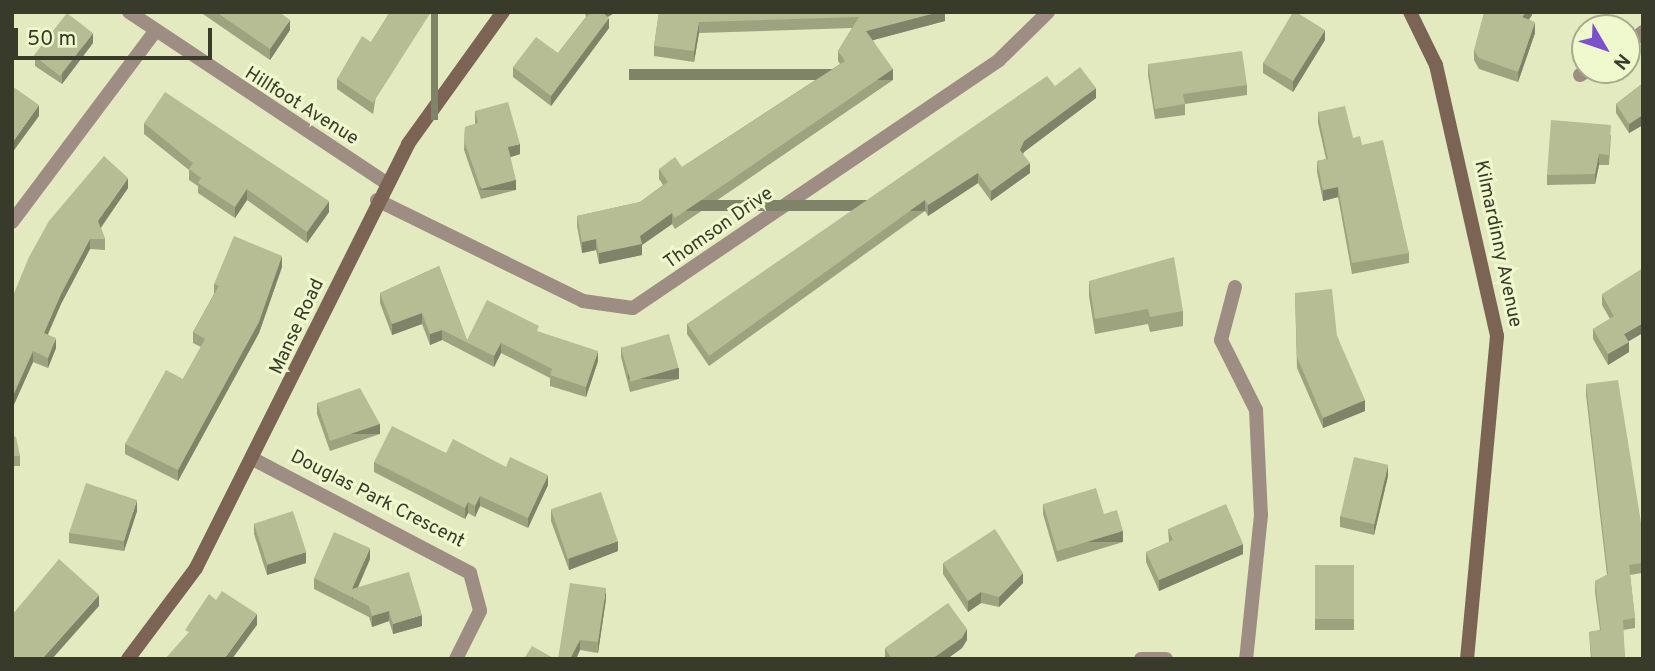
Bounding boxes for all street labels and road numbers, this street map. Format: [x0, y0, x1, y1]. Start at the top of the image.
street label: Hillfoot Avenue [240, 63, 362, 151]
street label: Kilmardinny Avenue [1468, 158, 1526, 330]
street label: Thomson Drive [660, 183, 778, 275]
street label: Manse Road [266, 275, 330, 379]
street label: Douglas Park Crescent [286, 446, 468, 554]

